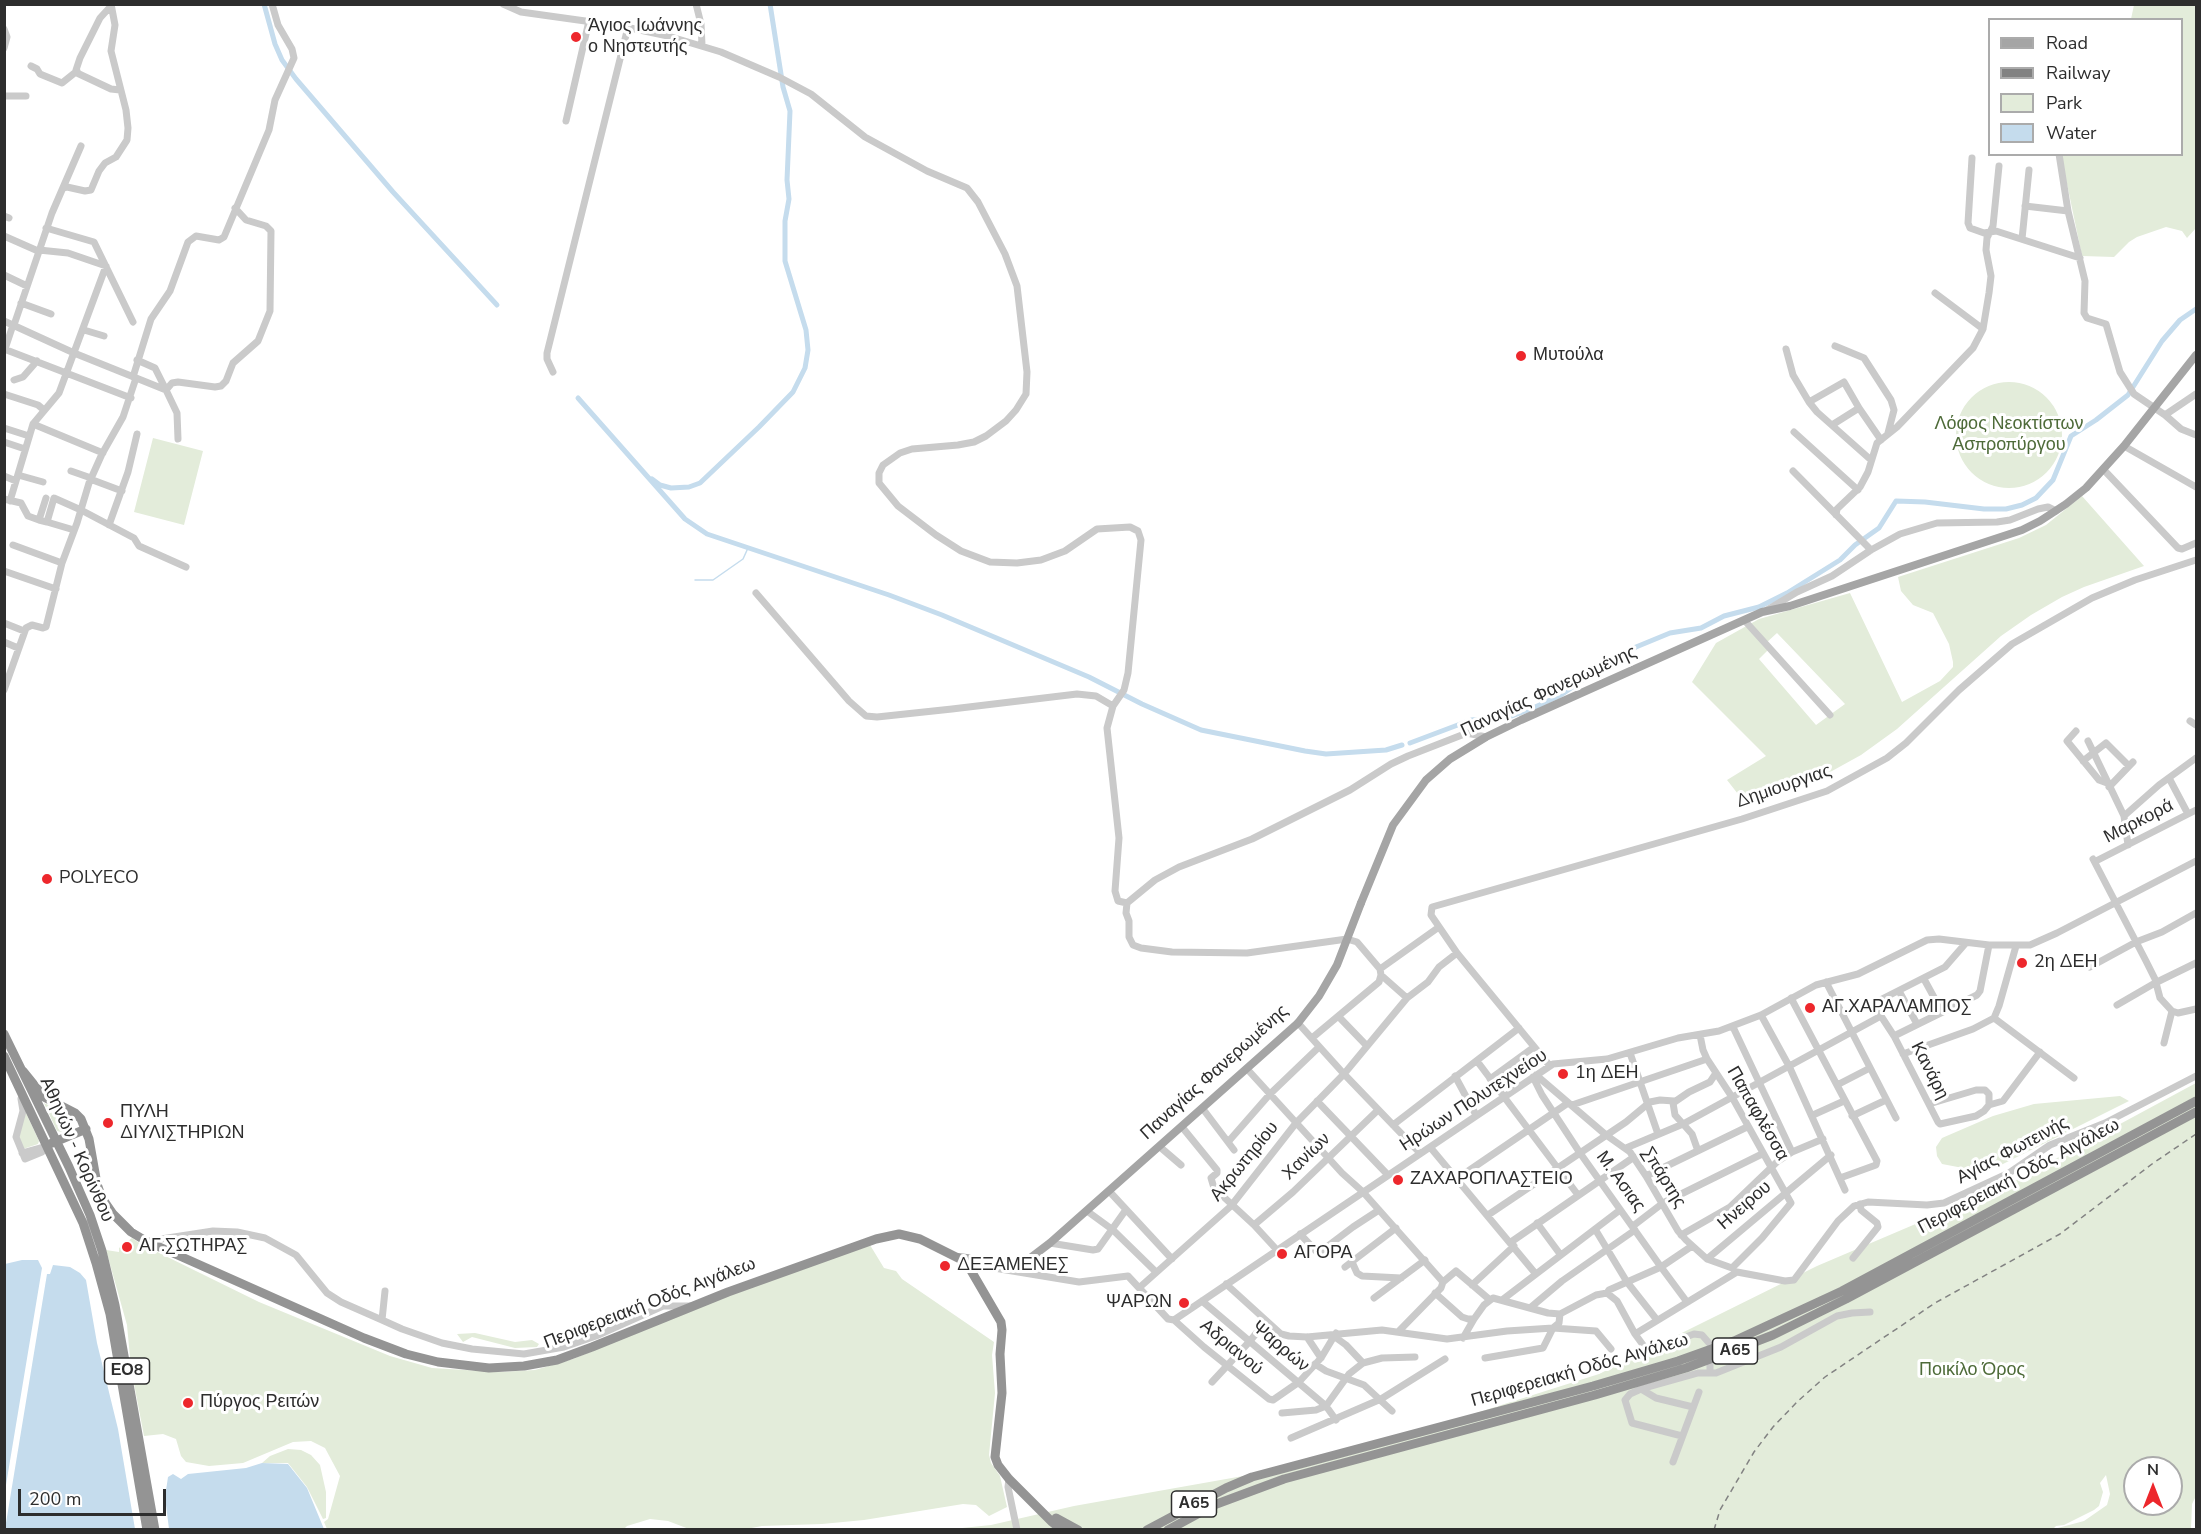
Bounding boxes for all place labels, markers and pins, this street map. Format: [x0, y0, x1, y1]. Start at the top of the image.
place label: Άγιος Ιωάννης ο Νηστευτής [588, 16, 702, 58]
marker: Άγιος Ιωάννης ο Νηστευτής [569, 30, 583, 44]
place label: Μυτούλα [1533, 345, 1604, 367]
marker: Μυτούλα [1514, 349, 1528, 363]
place label: POLYECO [59, 868, 139, 890]
marker: POLYECO [40, 872, 54, 886]
place label: 2η ΔΕΗ [2034, 952, 2098, 974]
marker: 2η ΔΕΗ [2015, 956, 2029, 970]
place label: ΑΓ.ΧΑΡΑΛΑΜΠΟΣ [1822, 997, 1972, 1019]
marker: ΑΓ.ΧΑΡΑΛΑΜΠΟΣ [1803, 1001, 1817, 1015]
place label: 1η ΔΕΗ [1575, 1063, 1639, 1085]
marker: 1η ΔΕΗ [1556, 1067, 1570, 1081]
place label: ΠΥΛΗ ΔΙΥΛΙΣΤΗΡΙΩΝ [120, 1102, 245, 1144]
marker: ΠΥΛΗ ΔΙΥΛΙΣΤΗΡΙΩΝ [101, 1116, 115, 1130]
place label: ΖΑΧΑΡΟΠΛΑΣΤΕΙΟ [1410, 1169, 1573, 1191]
marker: ΖΑΧΑΡΟΠΛΑΣΤΕΙΟ [1391, 1173, 1405, 1187]
place label: ΑΓ.ΣΩΤΗΡΑΣ [139, 1236, 247, 1258]
marker: ΑΓ.ΣΩΤΗΡΑΣ [120, 1240, 134, 1254]
place label: ΑΓΟΡΑ [1294, 1243, 1353, 1265]
marker: ΑΓΟΡΑ [1275, 1247, 1289, 1261]
place label: ΔΕΞΑΜΕΝΕΣ [957, 1255, 1069, 1277]
marker: ΔΕΞΑΜΕΝΕΣ [938, 1259, 952, 1273]
place label: ΨΑΡΩΝ [1106, 1292, 1172, 1314]
marker: ΨΑΡΩΝ [1177, 1296, 1191, 1310]
place label: Πύργος Ρειτών [200, 1392, 319, 1414]
marker: Πύργος Ρειτών [181, 1396, 195, 1410]

